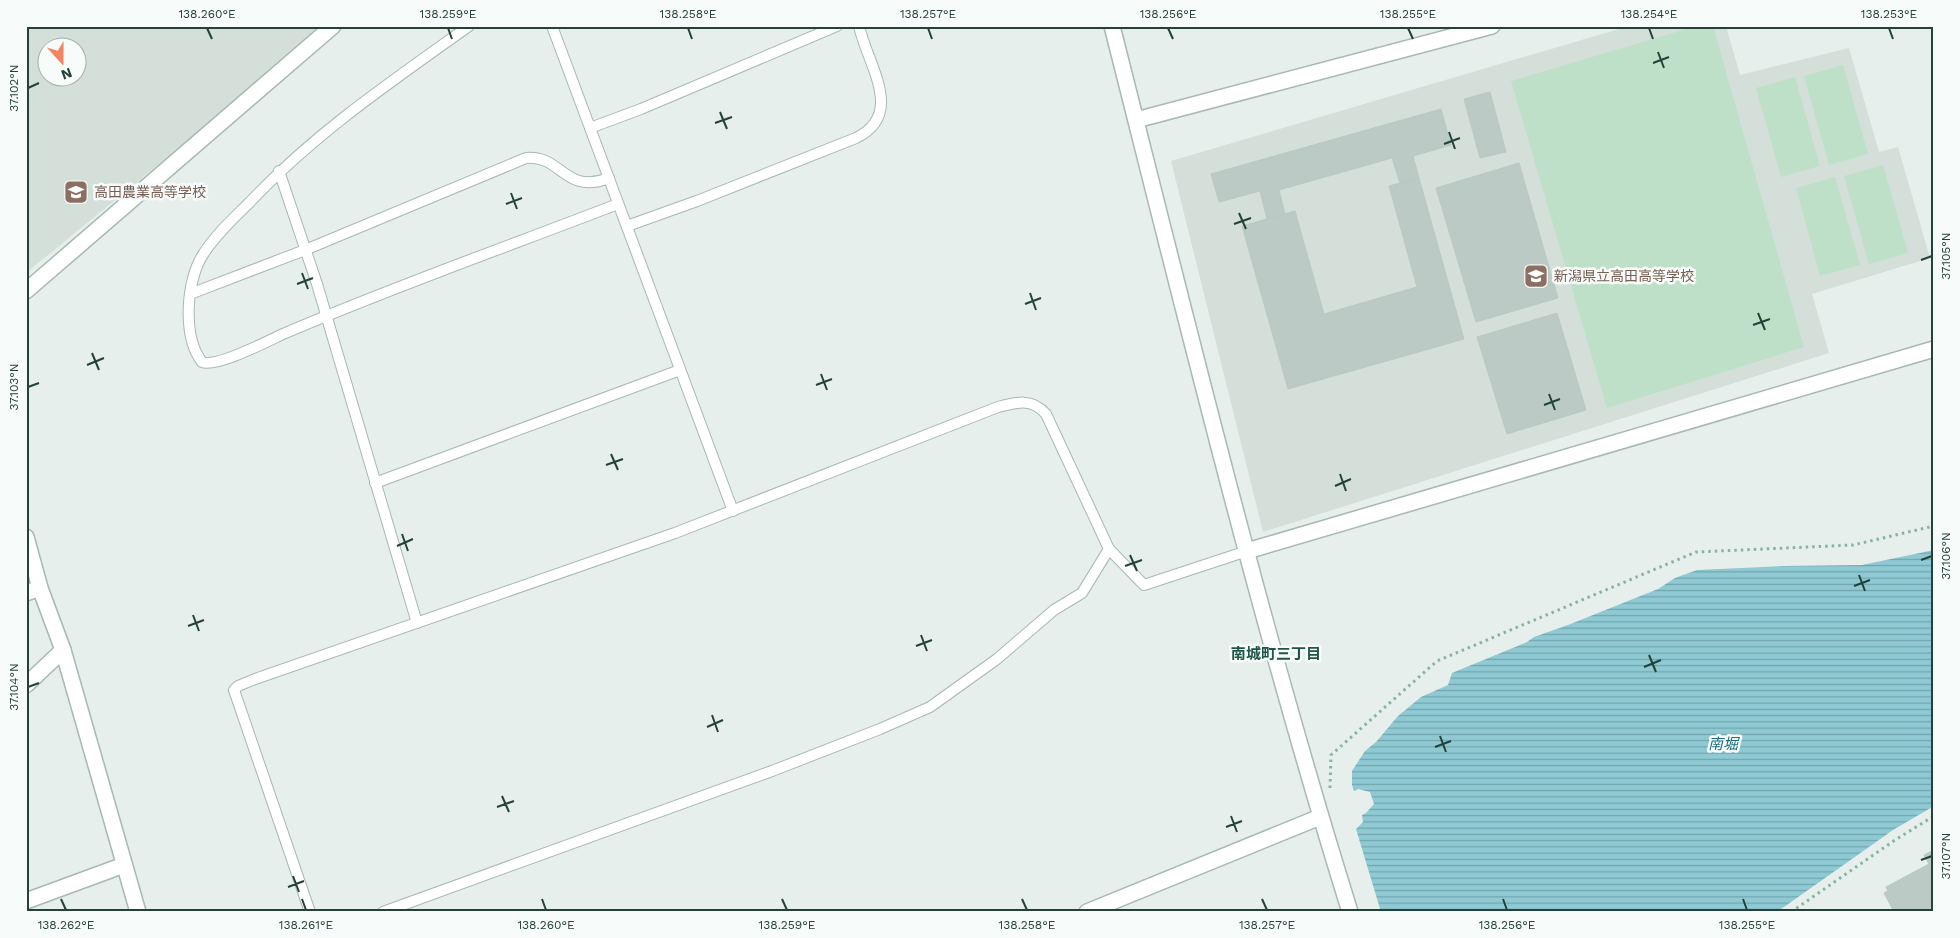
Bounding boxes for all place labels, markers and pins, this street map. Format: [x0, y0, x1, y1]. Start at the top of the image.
school or university icon: 高田農業高等学校 [63, 179, 89, 205]
place label: 高田農業高等学校 [94, 184, 206, 200]
school or university icon: 新潟県立高田高等学校 [1523, 263, 1549, 289]
place label: 新潟県立高田高等学校 [1554, 268, 1694, 284]

